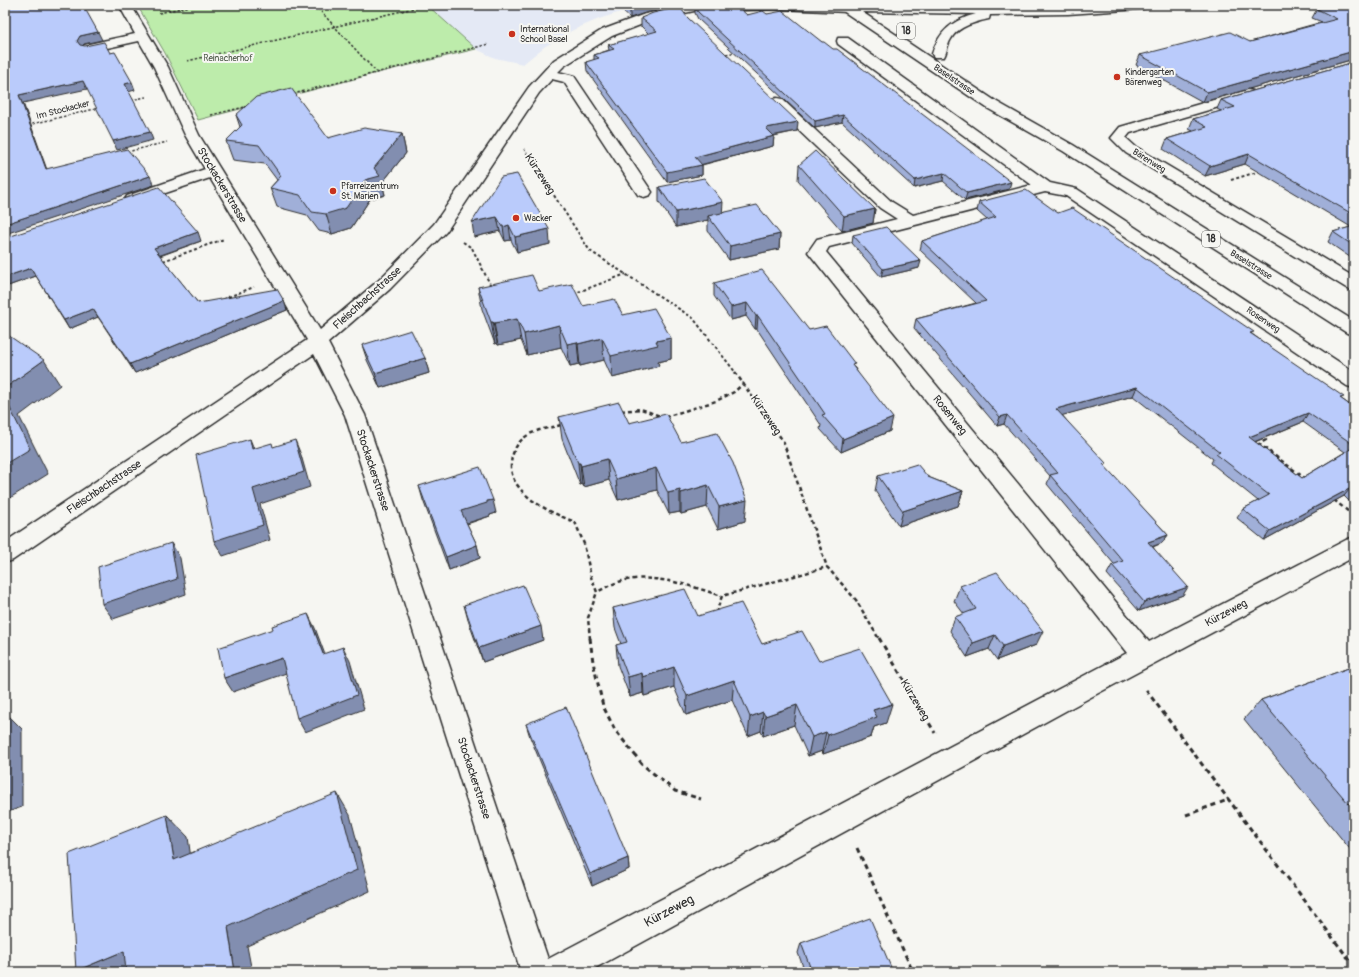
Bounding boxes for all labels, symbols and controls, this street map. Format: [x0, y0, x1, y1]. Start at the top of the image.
road number: 18 [897, 23, 915, 39]
place label: International School Basel [520, 24, 569, 45]
marker: International School Basel [507, 29, 517, 39]
park label: Reinacherhof [203, 53, 253, 64]
street label: Baselstrasse [931, 62, 977, 98]
place label: Kindergarten Bärenweg [1125, 67, 1174, 88]
marker: Kindergarten Bärenweg [1112, 72, 1122, 82]
street label: Im Stockacker [35, 98, 92, 122]
street label: Stockackerstrasse [194, 145, 250, 225]
street label: Bärenweg [1130, 147, 1168, 176]
street label: Kürzeweg [522, 151, 558, 197]
place label: Pfarreizentrum St. Marien [341, 181, 399, 202]
marker: Pfarreizentrum St. Marien [328, 186, 338, 196]
marker: Wacker [511, 213, 521, 223]
place label: Wacker [524, 213, 553, 224]
road number: 18 [1202, 231, 1220, 247]
street label: Baselstrasse [1228, 248, 1274, 283]
street label: Fleischbachstrasse [330, 264, 404, 332]
street label: Rosenweg [1244, 305, 1282, 336]
street label: Kürzeweg [748, 392, 784, 438]
street label: Rosenweg [930, 393, 970, 438]
street label: Stockackerstrasse [354, 427, 393, 513]
street label: Fleischbachstrasse [64, 457, 144, 517]
street label: Kürzeweg [1203, 596, 1250, 629]
street label: Kürzeweg [898, 677, 933, 723]
street label: Stockackerstrasse [455, 735, 494, 821]
street label: Kürzeweg [641, 891, 697, 931]

